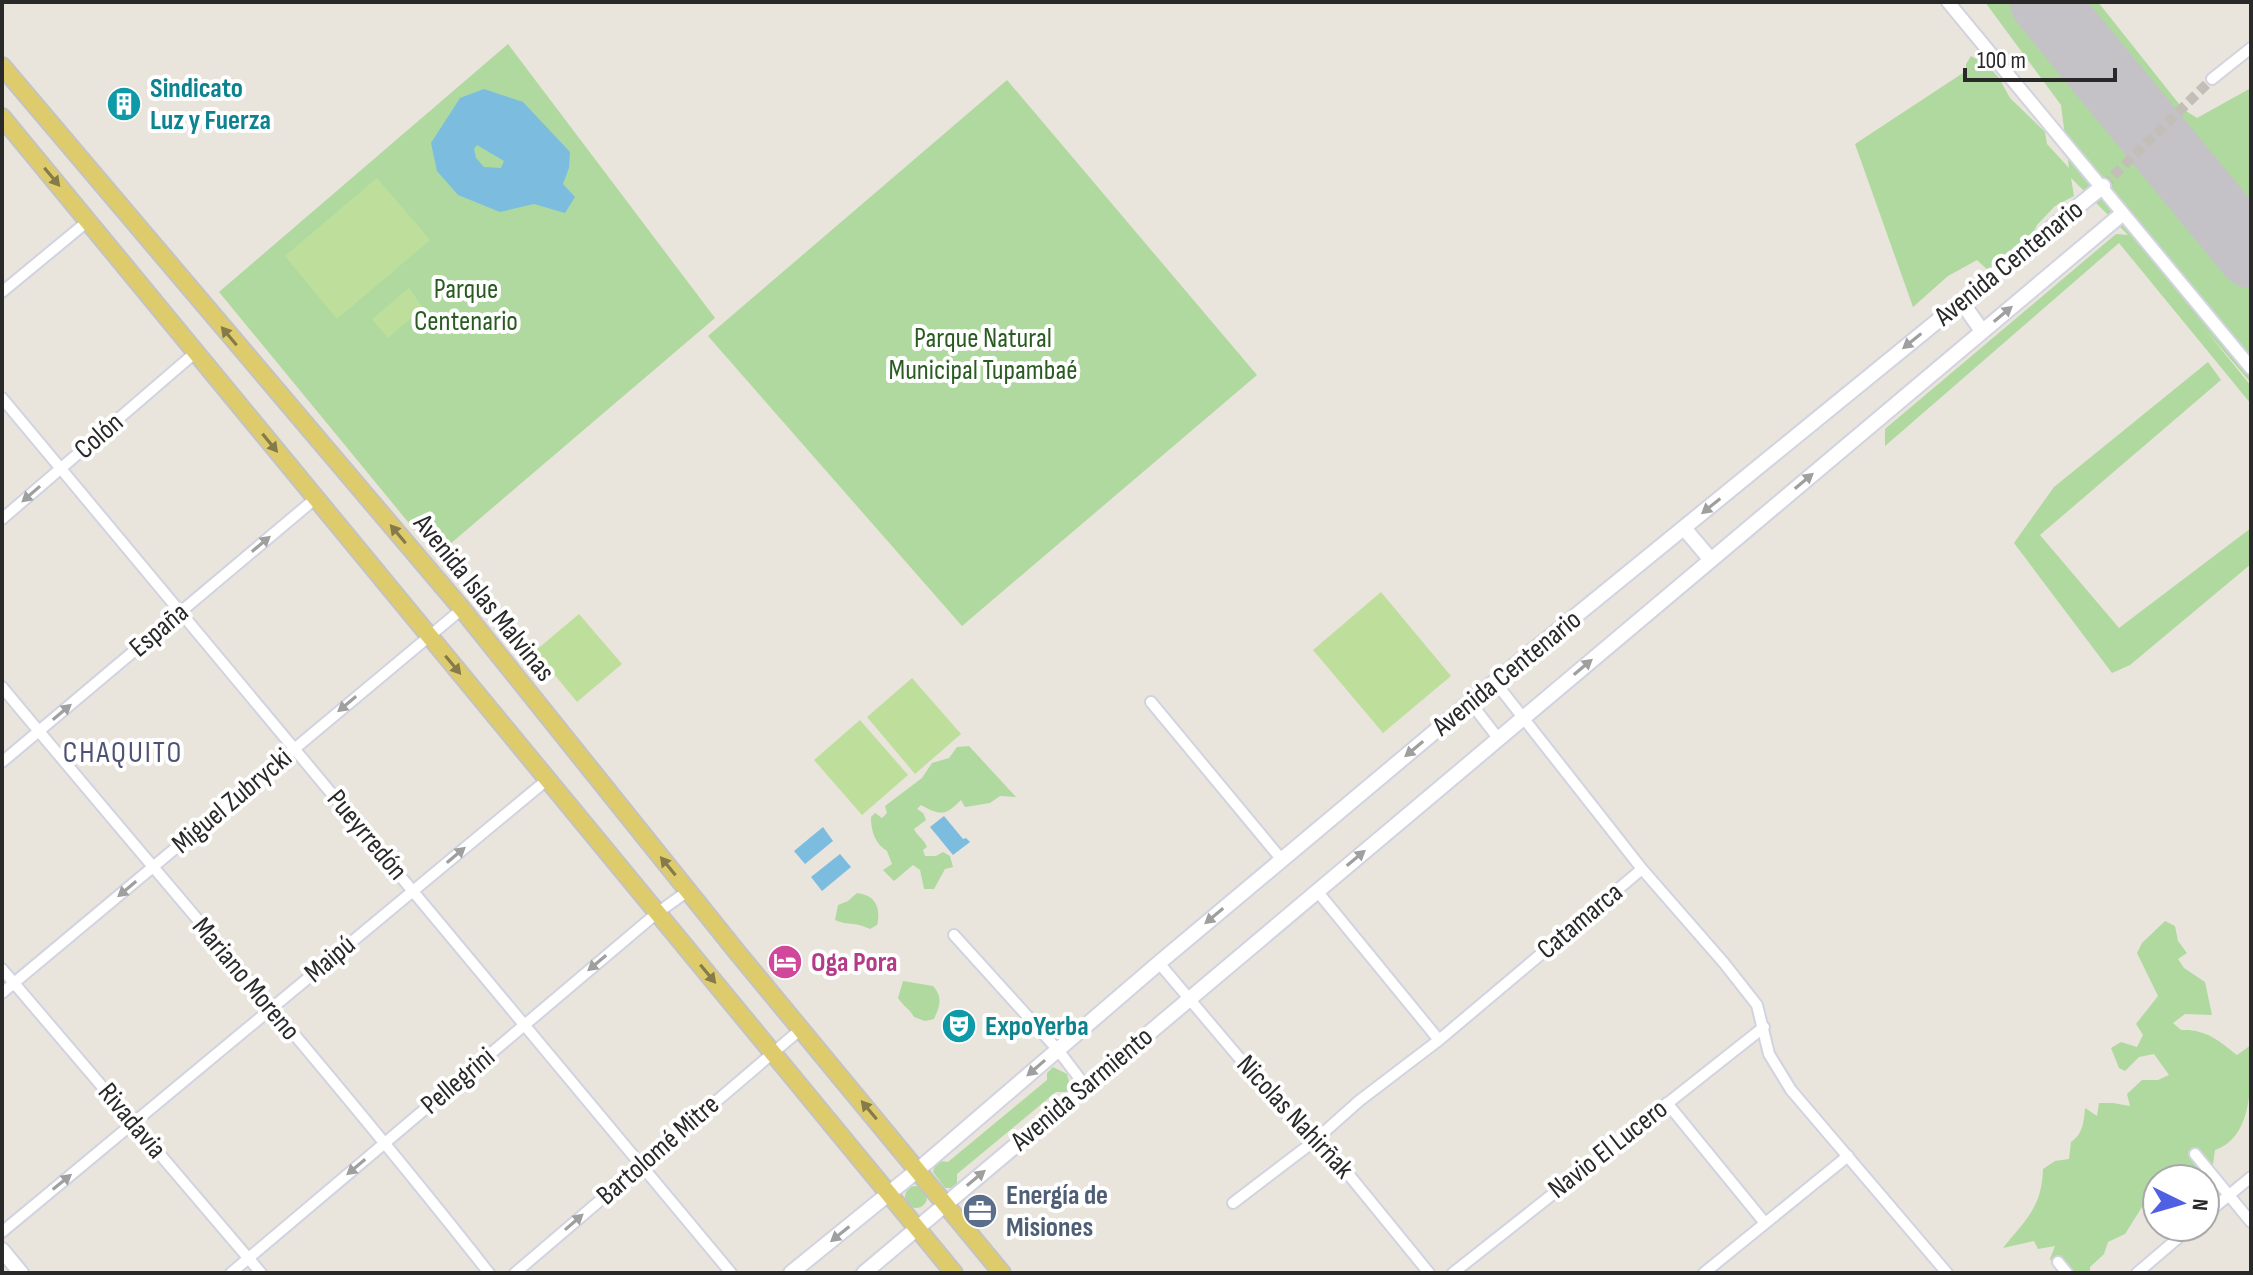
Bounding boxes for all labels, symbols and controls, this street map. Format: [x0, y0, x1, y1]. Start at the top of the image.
scale bar [1965, 32, 2115, 82]
text: 100 m [1977, 46, 2026, 75]
place label: Sindicato Luz y Fuerza [150, 72, 271, 137]
building icon: Sindicato Luz y Fuerza [105, 85, 143, 123]
one-way arrow [43, 167, 60, 187]
street label: Avenida Centenario [1927, 193, 2090, 334]
park label: Parque Centenario [414, 273, 518, 338]
one-way arrow [1993, 306, 2013, 323]
park label: Parque Natural Municipal Tupambaé [889, 322, 1077, 387]
one-way arrow [221, 326, 239, 346]
one-way arrow [1902, 333, 1922, 349]
street label: Colón [68, 406, 130, 466]
one-way arrow [262, 432, 279, 453]
one-way arrow [1794, 473, 1814, 490]
one-way arrow [21, 485, 41, 502]
one-way arrow [1701, 497, 1721, 514]
street label: Avenida Islas Malvinas [406, 507, 561, 688]
one-way arrow [390, 524, 407, 544]
one-way arrow [251, 536, 271, 553]
street label: España [123, 596, 195, 664]
street label: Avenida Centenario [1425, 603, 1588, 744]
one-way arrow [444, 655, 461, 675]
one-way arrow [1574, 658, 1593, 676]
one-way arrow [338, 695, 358, 712]
one-way arrow [51, 704, 71, 721]
district label: CHAQUITO [63, 735, 183, 771]
one-way arrow [1404, 740, 1424, 757]
street label: Miguel Zubrycki [165, 741, 299, 861]
street label: Pueyrredón [320, 783, 414, 887]
one-way arrow [446, 847, 466, 864]
one-way arrow [1346, 850, 1366, 867]
one-way arrow [660, 856, 676, 876]
street label: Catamarca [1531, 876, 1629, 966]
one-way arrow [118, 880, 138, 897]
one-way arrow [1205, 907, 1225, 924]
street label: Mariano Moreno [185, 911, 307, 1047]
street label: Maipú [298, 928, 362, 990]
hotel icon: Oga Pora [766, 943, 804, 981]
place label: Oga Pora [811, 946, 897, 979]
one-way arrow [588, 954, 608, 971]
one-way arrow [699, 964, 715, 984]
theatre icon: ExpoYerba [940, 1007, 978, 1045]
place label: ExpoYerba [985, 1010, 1089, 1043]
street label: Avenida Sarmiento [1004, 1020, 1160, 1159]
street label: Pellegrini [414, 1041, 502, 1121]
street label: Nicolas Nahirñak [1230, 1049, 1361, 1186]
one-way arrow [1026, 1059, 1045, 1077]
street label: Rivadavia [91, 1077, 173, 1165]
street label: Bartolomé Mitre [590, 1088, 726, 1212]
street label: Navio El Lucero [1542, 1092, 1674, 1206]
one-way arrow [861, 1100, 878, 1120]
one-way arrow [346, 1158, 366, 1175]
north arrow [2141, 1163, 2221, 1243]
one-way arrow [966, 1170, 986, 1187]
one-way arrow [52, 1175, 72, 1191]
place label: Energía de Misiones [1006, 1179, 1108, 1244]
office icon: Energía de Misiones [961, 1192, 999, 1230]
text: N [2185, 1198, 2213, 1212]
one-way arrow [564, 1214, 584, 1231]
one-way arrow [830, 1225, 850, 1242]

